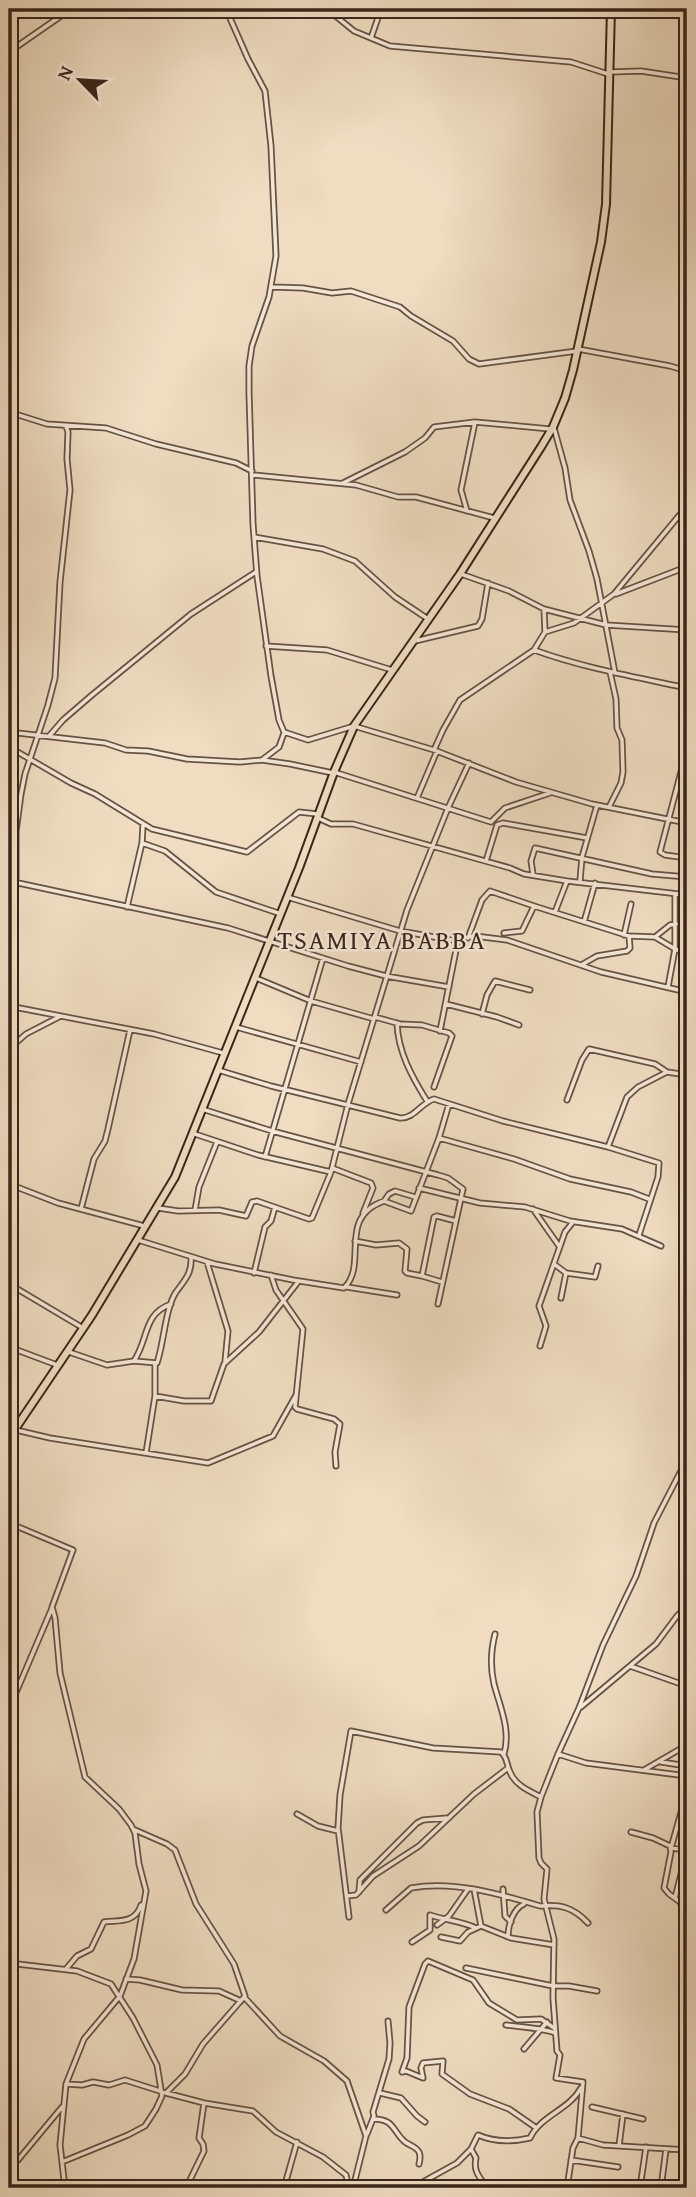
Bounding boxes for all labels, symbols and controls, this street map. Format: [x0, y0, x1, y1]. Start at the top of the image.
north arrow [46, 46, 116, 116]
text: N [49, 61, 80, 84]
district label: TSAMIYA BABBA [277, 920, 487, 959]

